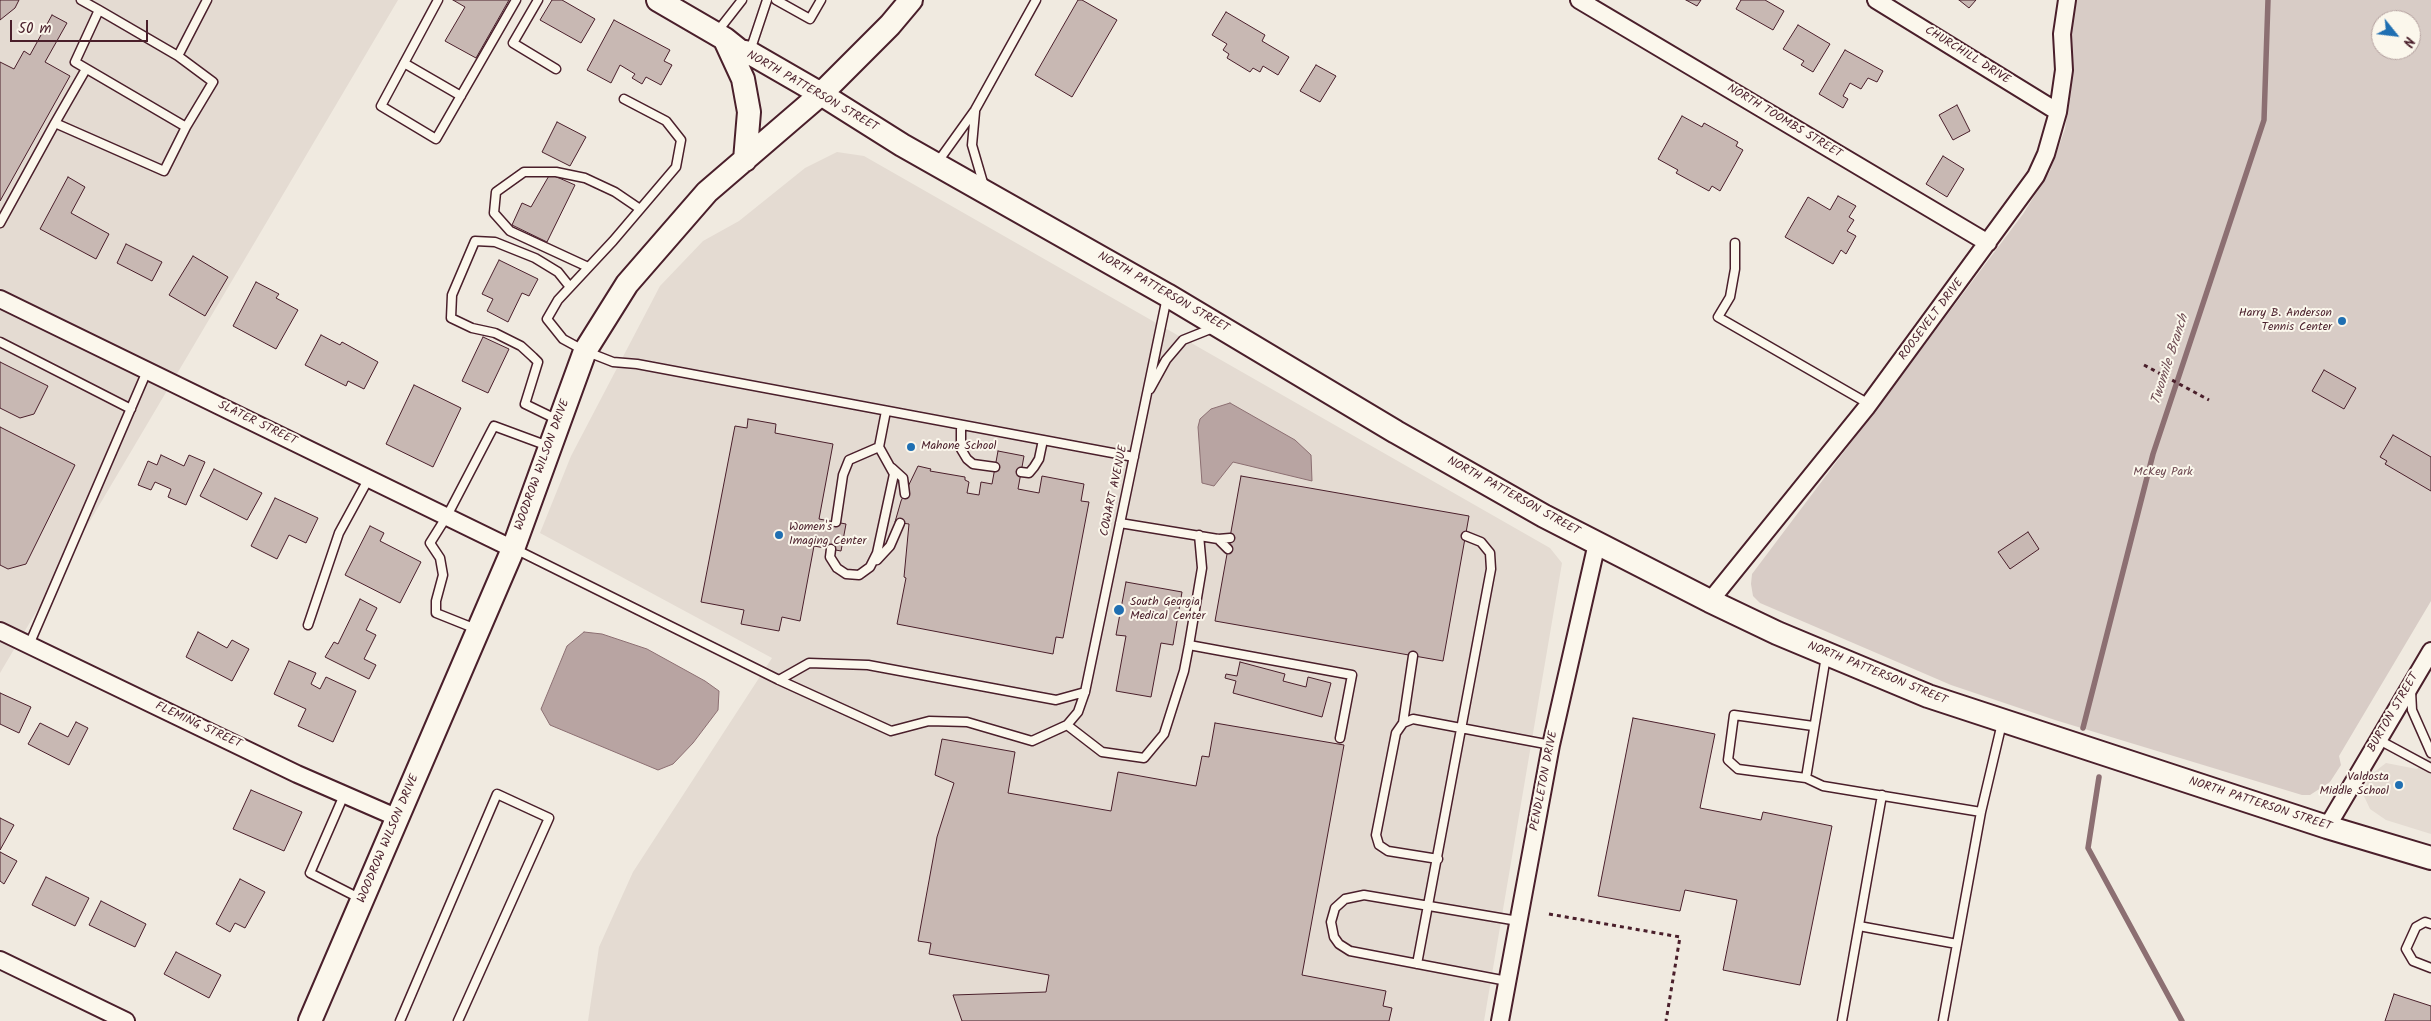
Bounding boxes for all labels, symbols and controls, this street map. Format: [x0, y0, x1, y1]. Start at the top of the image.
scale bar [12, 10, 150, 42]
north arrow [2371, 10, 2421, 60]
text: 50 m [18, 17, 52, 41]
street label: CHURCHILL DRIVE [1922, 24, 2012, 88]
text: N [2396, 33, 2420, 51]
street label: NORTH PATTERSON STREET [744, 48, 880, 136]
street label: NORTH TOOMBS STREET [1724, 82, 1844, 162]
street label: NORTH PATTERSON STREET [1095, 249, 1231, 337]
street label: ROOSEVELT DRIVE [1897, 276, 1967, 364]
place label: Harry B. Anderson Tennis Center [2239, 307, 2332, 335]
water label: Twomile Branch [2148, 313, 2194, 407]
marker: Harry B. Anderson Tennis Center [2336, 315, 2348, 327]
street label: WOODROW WILSON DRIVE [513, 397, 573, 533]
street label: SLATER STREET [215, 399, 299, 449]
place label: Mahone School [921, 440, 997, 454]
marker: Mahone School [905, 441, 917, 453]
street label: COWART AVENUE [1098, 444, 1132, 538]
street label: NORTH PATTERSON STREET [1444, 454, 1582, 540]
park label: McKey Park [2133, 466, 2193, 480]
place label: Women's Imaging Center [789, 521, 866, 549]
marker: Women's Imaging Center [773, 529, 785, 541]
place label: South Georgia Medical Center [1130, 596, 1205, 624]
marker: South Georgia Medical Center [1112, 603, 1126, 617]
street label: NORTH PATTERSON STREET [1805, 639, 1949, 709]
street label: BURTON STREET [2366, 671, 2422, 755]
street label: FLEMING STREET [153, 700, 243, 752]
street label: PENDLETON DRIVE [1528, 730, 1562, 832]
place label: Valdosta Middle School [2320, 771, 2389, 799]
street label: WOODROW WILSON DRIVE [355, 772, 423, 906]
street label: NORTH PATTERSON STREET [2187, 775, 2333, 835]
marker: Valdosta Middle School [2393, 779, 2405, 791]

